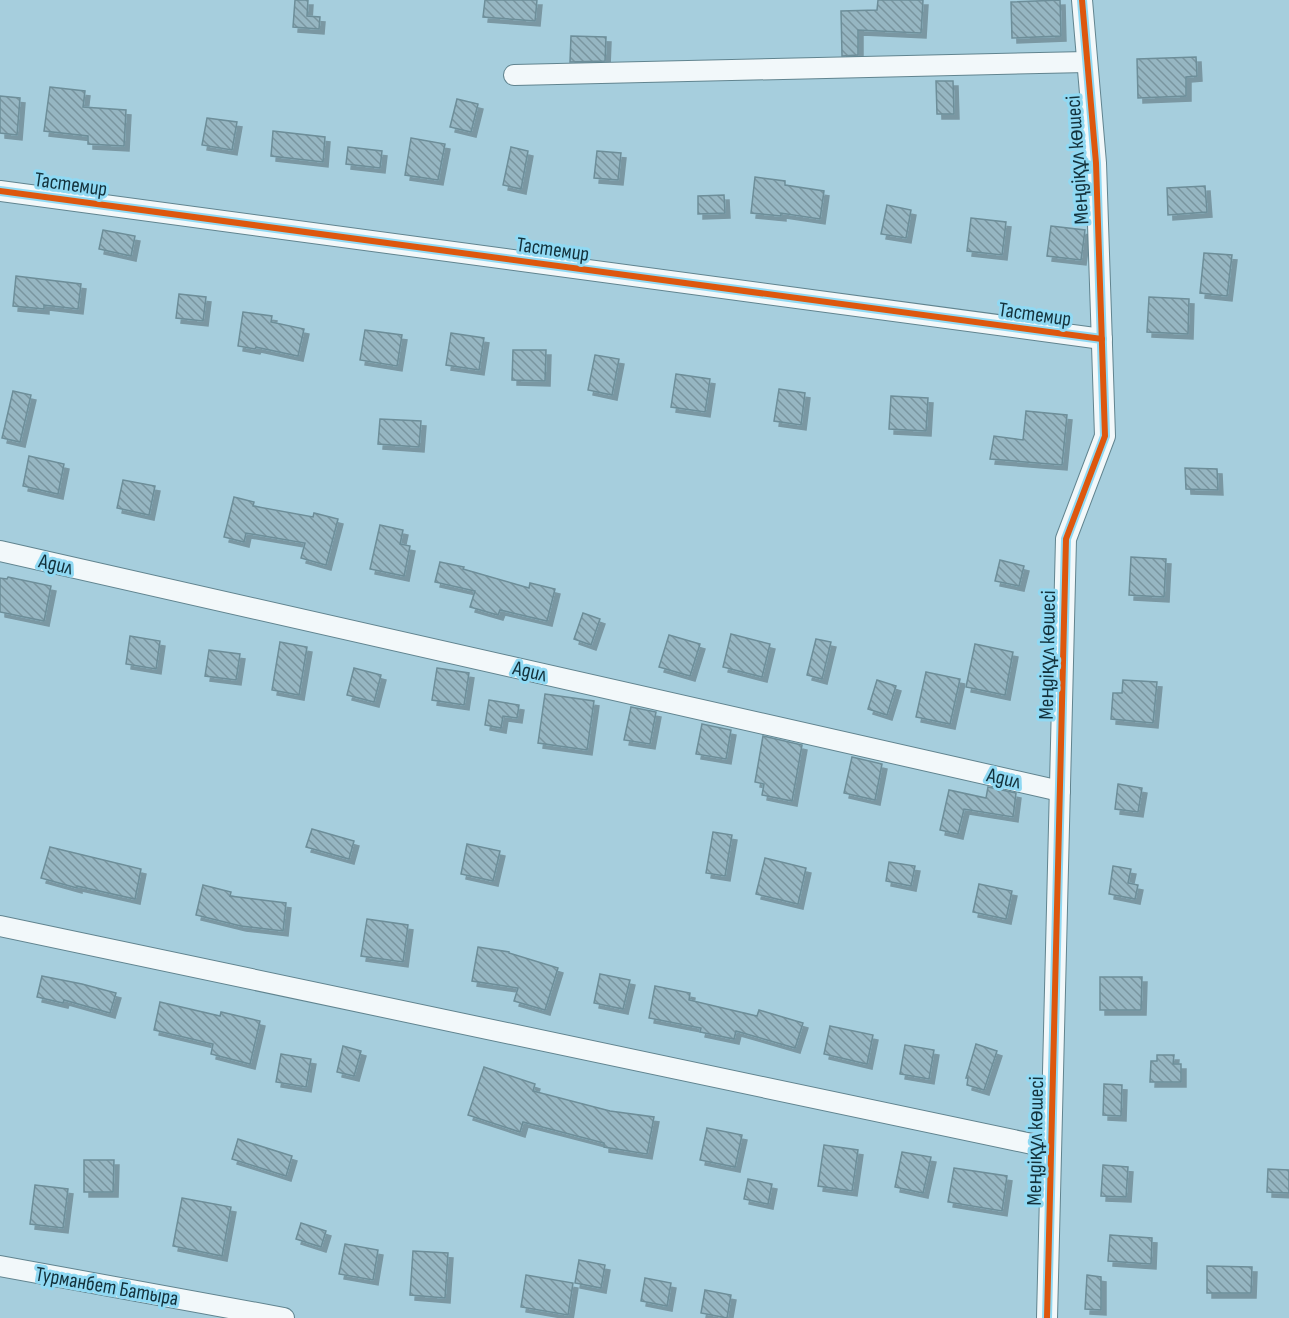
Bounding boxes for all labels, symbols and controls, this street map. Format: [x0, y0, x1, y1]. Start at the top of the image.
street label: Меңдіқұл көшесі [1061, 95, 1094, 225]
street label: Тастемир [33, 167, 109, 202]
street label: Тастемир [515, 232, 591, 267]
street label: Тастемир [997, 297, 1073, 332]
street label: Адил [35, 548, 76, 581]
street label: Меңдіқұл көшесі [1034, 590, 1061, 720]
street label: Адил [509, 655, 550, 688]
street label: Адил [983, 762, 1024, 795]
street label: Меңдіқұл көшесі [1022, 1076, 1049, 1206]
street label: Турманбет Батыра [34, 1262, 180, 1311]

